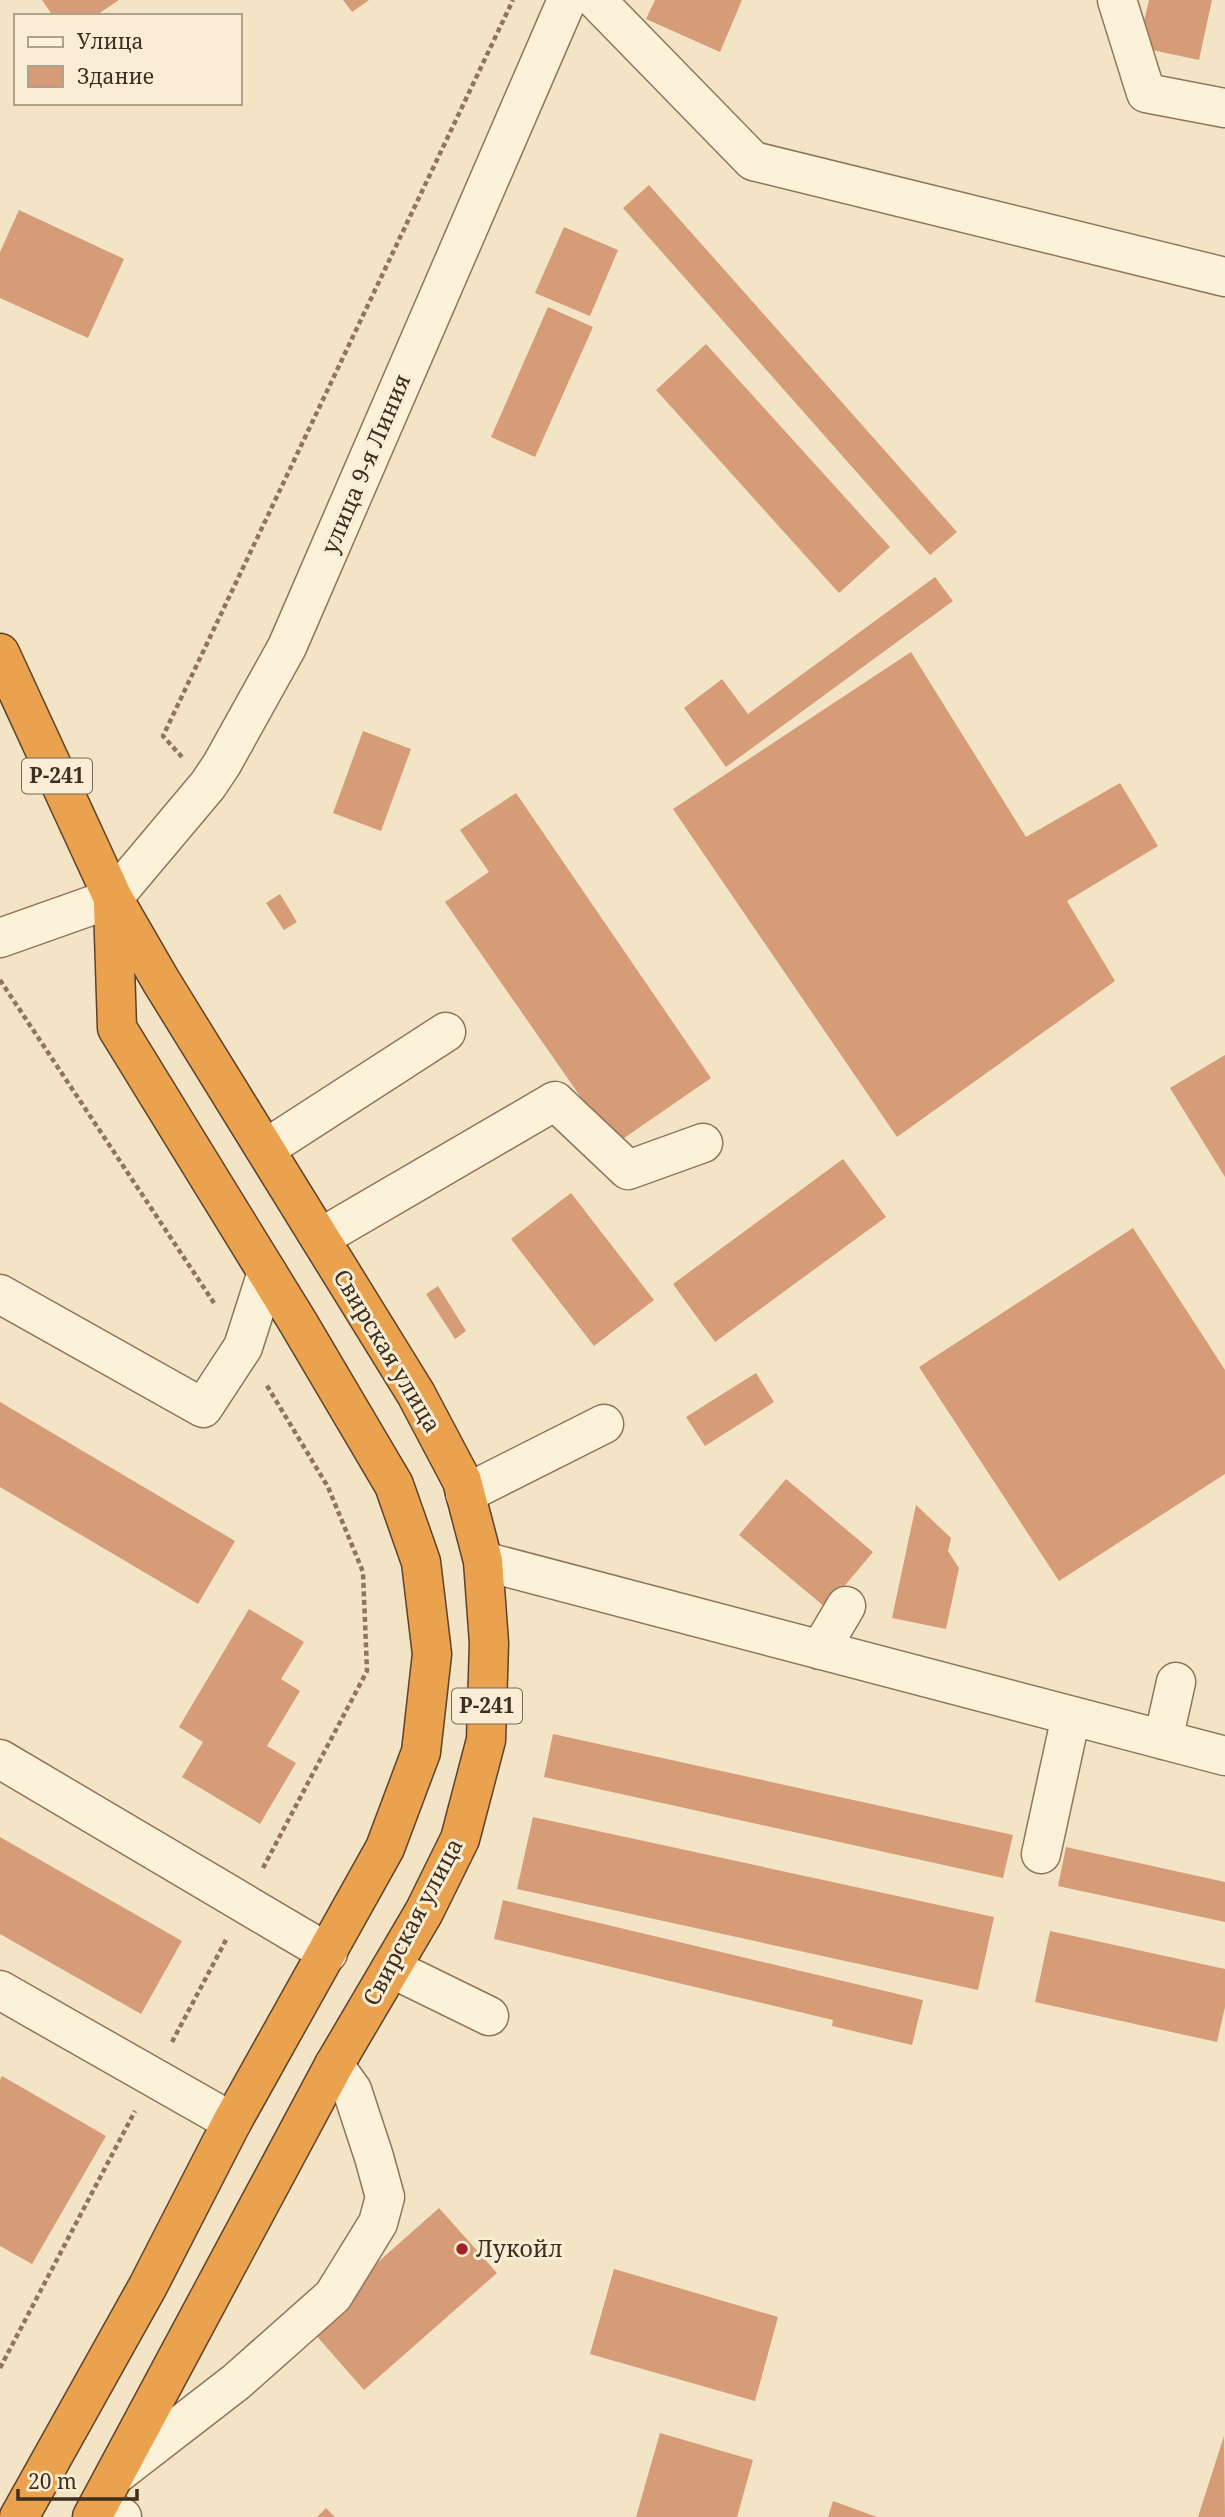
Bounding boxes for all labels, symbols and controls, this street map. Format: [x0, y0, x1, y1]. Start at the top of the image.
legend [14, 14, 242, 105]
text: Улица [77, 27, 144, 55]
text: Здание [77, 62, 154, 90]
street label: улица 9-я Линия [313, 369, 417, 558]
road number: Р-241 [22, 758, 92, 794]
street label: Свирская улица [326, 1263, 449, 1438]
road number: Р-241 [452, 1688, 522, 1724]
street label: Свирская улица [355, 1832, 470, 2011]
place label: Лукойл [476, 2232, 562, 2264]
marker: Лукойл [454, 2241, 470, 2257]
scale bar [18, 2458, 136, 2502]
text: 20 m [28, 2467, 77, 2495]

